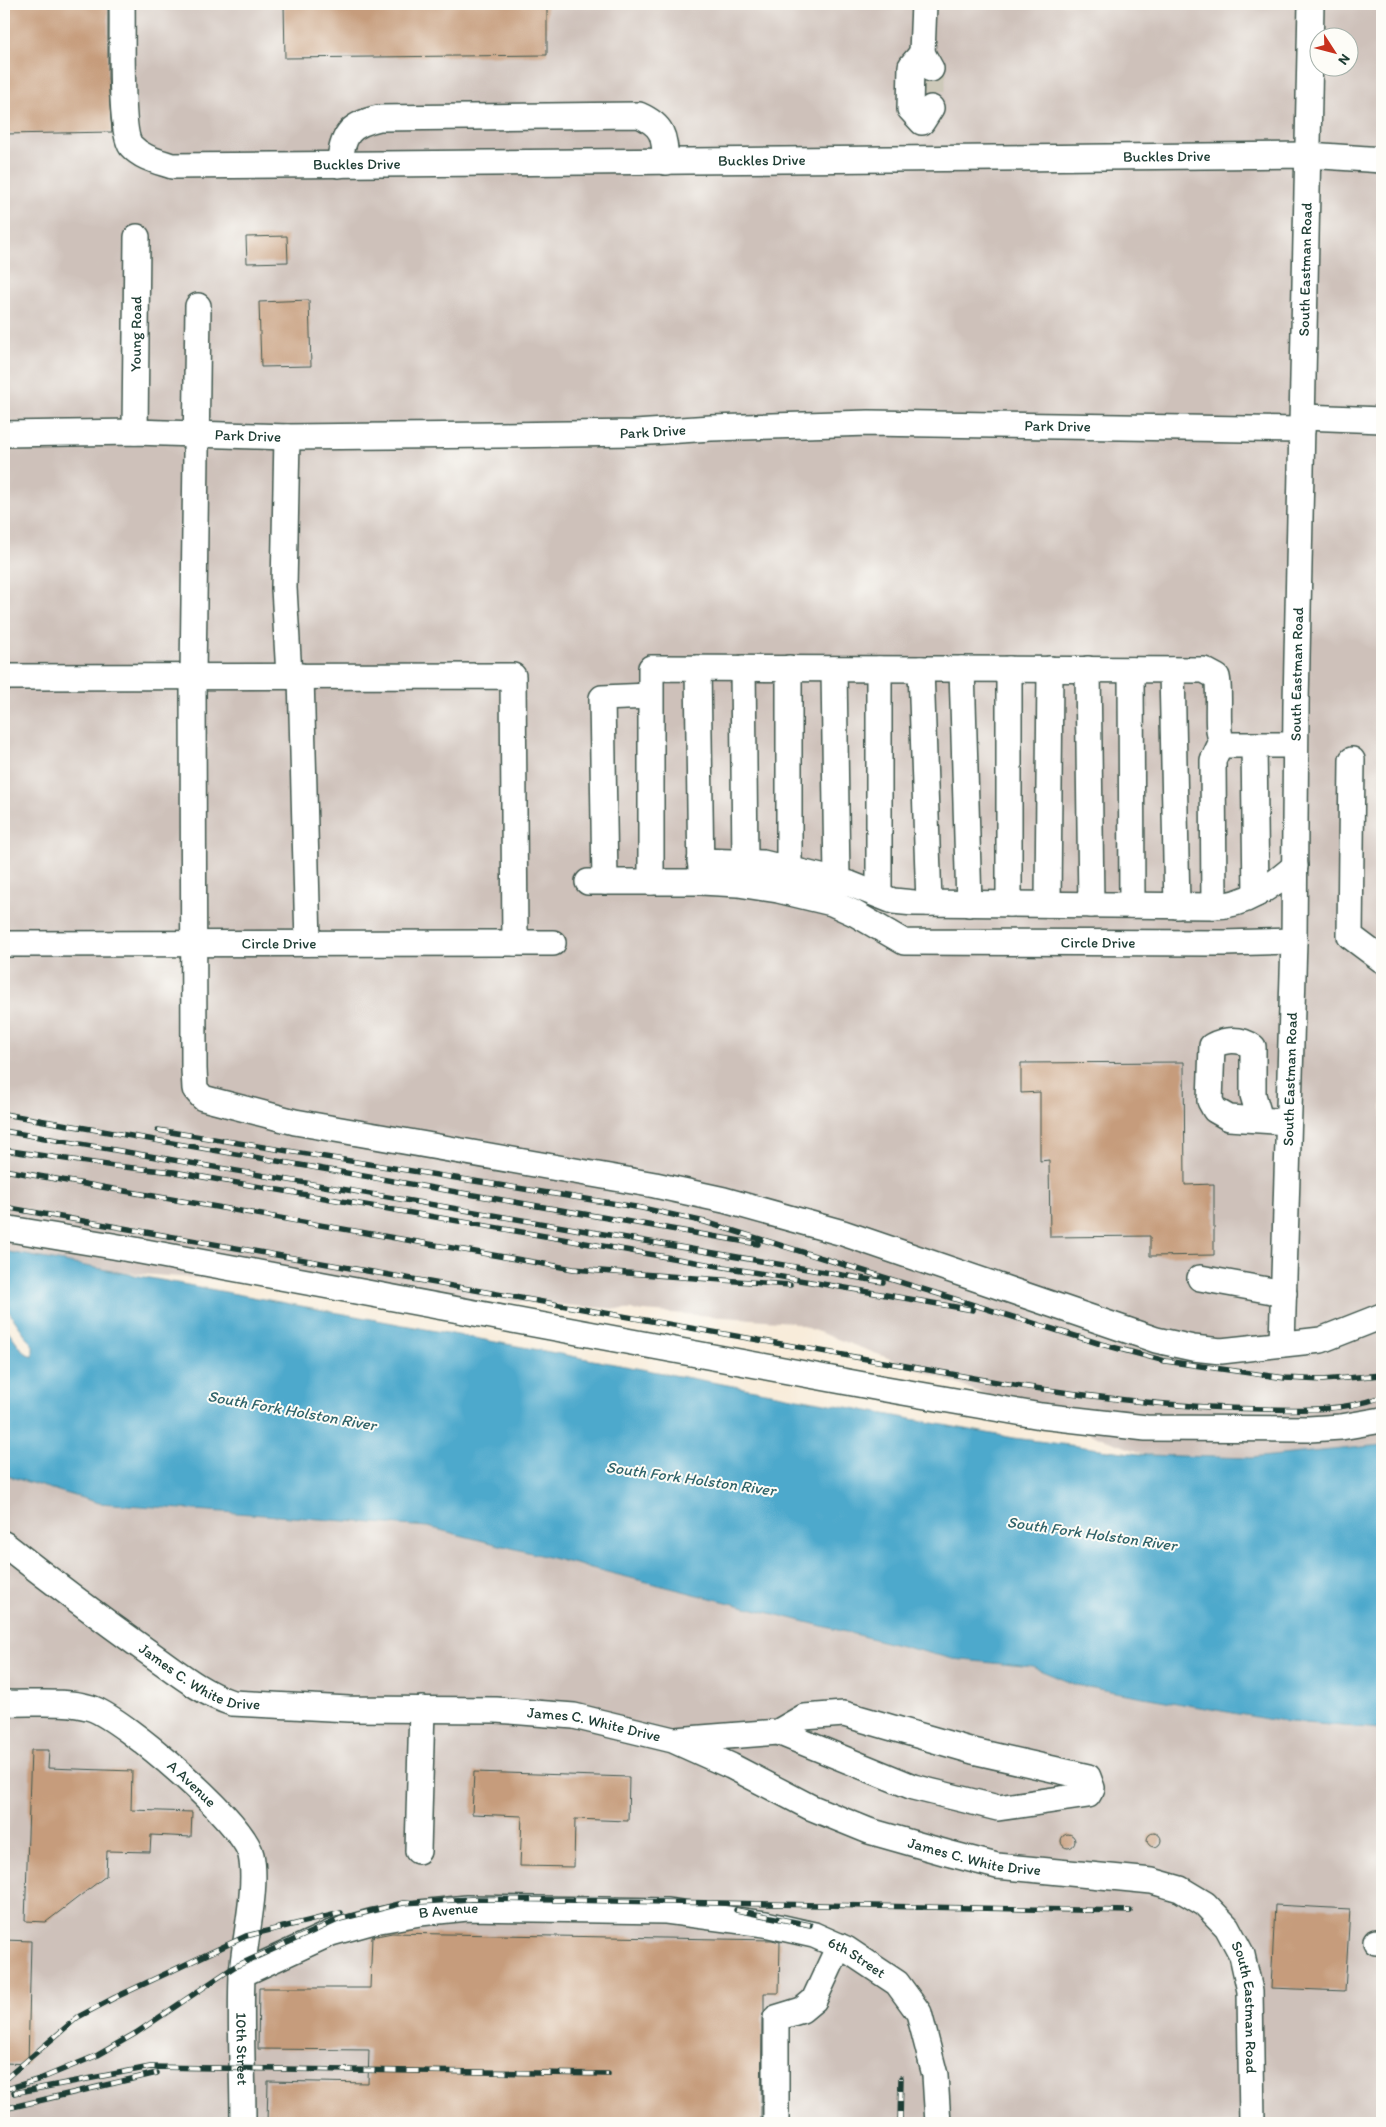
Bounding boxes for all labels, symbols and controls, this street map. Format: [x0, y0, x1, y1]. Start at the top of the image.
north arrow [1308, 28, 1358, 78]
text: N [1334, 51, 1354, 68]
street label: Buckles Drive [1123, 147, 1211, 166]
street label: Buckles Drive [718, 151, 806, 170]
street label: Buckles Drive [313, 155, 401, 174]
street label: South Eastman Road [1295, 201, 1316, 337]
street label: Young Road [127, 296, 145, 372]
street label: Park Drive [1024, 417, 1091, 436]
street label: Park Drive [620, 421, 687, 442]
street label: Park Drive [214, 426, 281, 446]
street label: South Eastman Road [1287, 606, 1307, 741]
street label: Circle Drive [1061, 933, 1135, 952]
street label: Circle Drive [242, 934, 316, 953]
street label: South Eastman Road [1279, 1011, 1301, 1146]
water label: South Fork Holston River [206, 1386, 379, 1435]
water label: South Fork Holston River [605, 1457, 778, 1500]
water label: South Fork Holston River [1006, 1512, 1179, 1555]
street label: James C. White Drive [136, 1639, 261, 1713]
street label: James C. White Drive [526, 1703, 662, 1746]
street label: A Avenue [164, 1757, 220, 1811]
street label: James C. White Drive [906, 1833, 1042, 1879]
street label: B Avenue [418, 1899, 479, 1922]
street label: 6th Street [825, 1933, 889, 1982]
street label: South Eastman Road [1227, 1938, 1260, 2075]
street label: 10th Street [232, 2012, 252, 2086]

